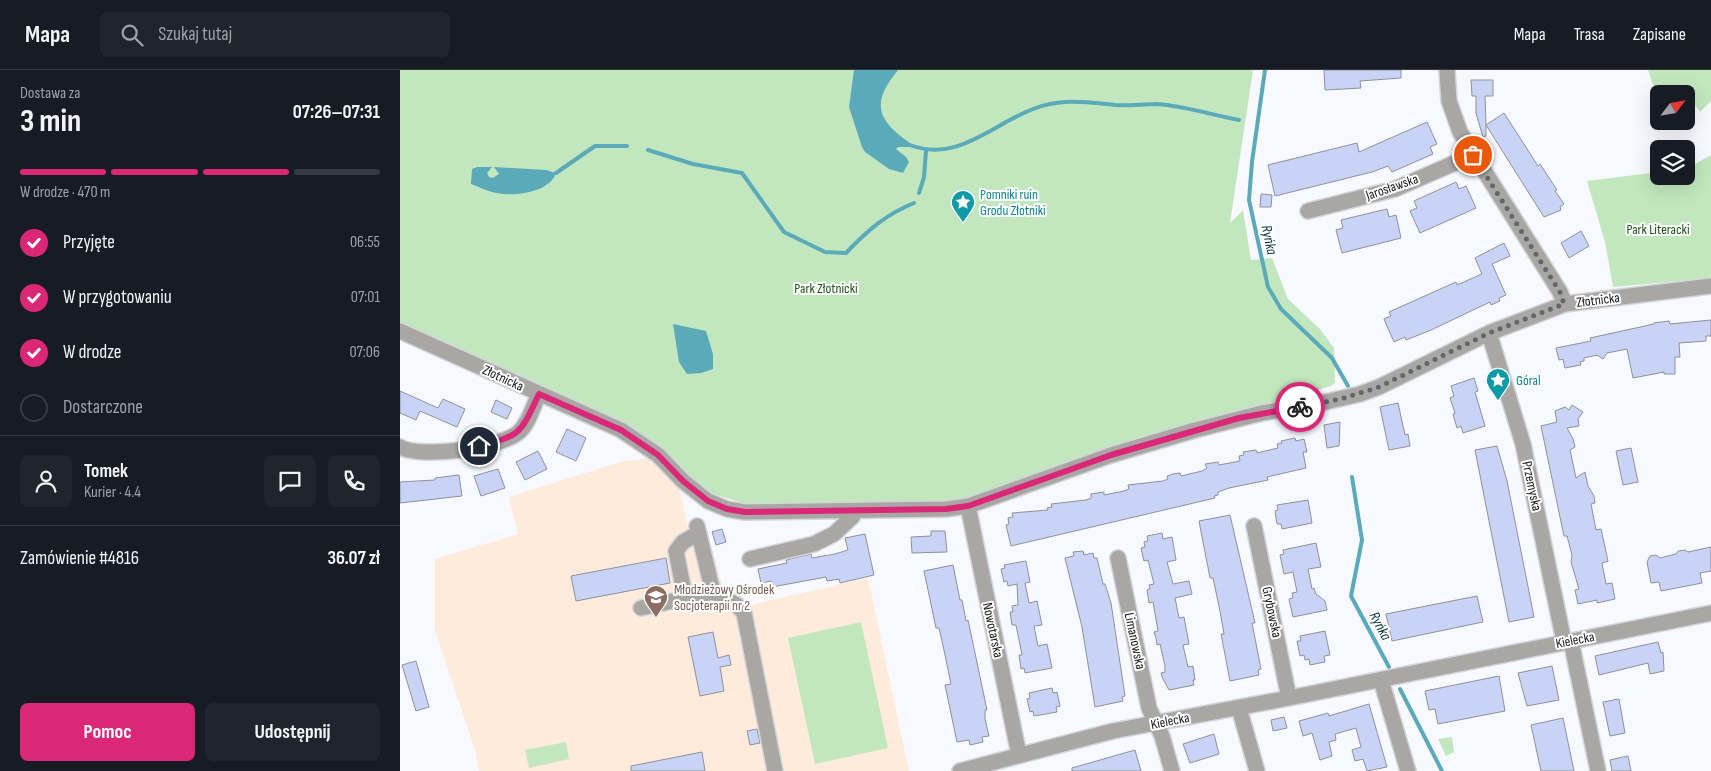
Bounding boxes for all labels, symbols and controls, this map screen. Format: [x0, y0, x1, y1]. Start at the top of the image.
search box [100, 12, 450, 57]
text: Mapa [25, 20, 70, 49]
icon: search [118, 21, 146, 49]
text: Szukaj tutaj [158, 23, 232, 46]
text: Mapa [1514, 24, 1546, 45]
text: Trasa [1574, 24, 1605, 45]
text: Zapisane [1633, 24, 1686, 45]
text: Dostawa za [20, 84, 81, 103]
north arrow [1650, 85, 1695, 130]
map controls [1650, 85, 1695, 185]
text: 07:26–07:31 [293, 101, 380, 124]
text: 3 min [20, 102, 81, 141]
pin [1452, 134, 1494, 176]
button: layers [1650, 140, 1695, 185]
icon: bag [1459, 141, 1487, 169]
street label: Jarosławska [1363, 170, 1421, 204]
text: W drodze · 470 m [20, 183, 110, 202]
place label: Pomniki ruin Grodu Złotniki [980, 186, 1046, 219]
place icon: Pomniki ruin Grodu Złotniki [950, 189, 976, 223]
park label: Park Literacki [1626, 221, 1690, 238]
water label: Ryńka [1257, 223, 1281, 257]
icon: check [20, 229, 48, 257]
text: Przyjęte [63, 231, 115, 254]
text: 06:55 [350, 233, 380, 252]
park label: Park Złotnicki [794, 280, 858, 297]
icon: check [20, 284, 48, 312]
text: W przygotowaniu [63, 286, 172, 309]
text: 07:01 [351, 288, 380, 307]
street label: Złotnicka [1575, 289, 1621, 311]
icon: check [20, 339, 48, 367]
text: W drodze [63, 341, 121, 364]
text: 07:06 [349, 343, 380, 362]
street label: Złotnicka [480, 361, 526, 395]
place icon: Góral [1485, 367, 1511, 401]
place label: Góral [1516, 372, 1541, 389]
courier [1275, 382, 1325, 432]
icon: bike [1286, 393, 1314, 421]
text: Dostarczone [63, 396, 143, 419]
pin [458, 425, 500, 467]
icon: home [465, 432, 493, 460]
button: person [20, 455, 72, 507]
button: chat [264, 455, 316, 507]
button: phone [328, 455, 380, 507]
text: Tomek [84, 460, 128, 483]
street label: Przemyska [1518, 460, 1546, 512]
text: Kurier · 4.4 [84, 483, 141, 502]
text: Zamówienie #4816 [20, 547, 139, 570]
text: 36.07 zł [327, 547, 380, 570]
place label: Młodzieżowy Ośrodek Socjoterapii nr 2 [674, 581, 775, 614]
school or university icon: Młodzieżowy Ośrodek Socjoterapii nr 2 [643, 584, 669, 618]
street label: Grybowska [1258, 585, 1286, 639]
street label: Nowotarska [979, 601, 1007, 659]
water label: Ryńka [1365, 608, 1395, 644]
street label: Limanowska [1121, 611, 1149, 671]
street label: Kielecka [1554, 628, 1596, 652]
button: Pomoc [20, 703, 195, 761]
button: Udostępnij [205, 703, 380, 761]
street label: Kielecka [1149, 709, 1191, 733]

